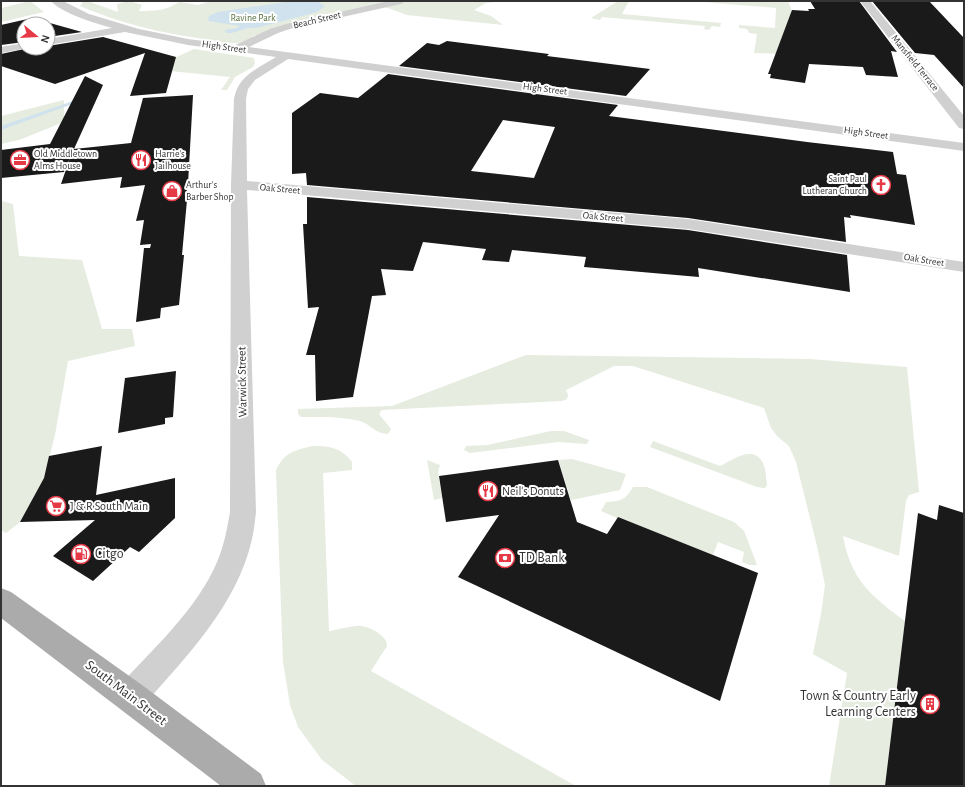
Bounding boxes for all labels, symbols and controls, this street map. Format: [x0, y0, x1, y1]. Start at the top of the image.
street label: Beach Street [292, 9, 343, 30]
park label: Ravine Park [230, 13, 276, 23]
north arrow [16, 16, 56, 56]
street label: Mansfield Terrace [889, 33, 941, 93]
text: N [39, 34, 51, 44]
street label: High Street [201, 39, 248, 55]
street label: High Street [522, 81, 569, 97]
street label: High Street [843, 125, 890, 141]
office icon: Old Middletown Alms House [9, 149, 31, 171]
place label: Old Middletown Alms House [34, 149, 97, 171]
restaurant icon: Harrie's Jailhouse [130, 149, 152, 171]
place label: Harrie's Jailhouse [155, 149, 191, 171]
place label: Saint Paul Lutheran Church [803, 174, 867, 196]
church icon: Saint Paul Lutheran Church [870, 174, 892, 196]
shop icon: Arthur's Barber Shop [161, 180, 183, 202]
place label: Arthur's Barber Shop [186, 180, 234, 202]
street label: Oak Street [259, 182, 302, 196]
street label: Oak Street [582, 210, 625, 224]
street label: Oak Street [903, 252, 946, 268]
street label: Warwick Street [235, 346, 249, 418]
restaurant icon: Neil's Donuts [477, 480, 499, 502]
place label: Neil's Donuts [502, 485, 564, 497]
supermarket icon: J & R South Main [45, 495, 67, 517]
place label: J & R South Main [70, 500, 148, 512]
fuel station icon: Citgo [70, 543, 92, 565]
place label: Citgo [95, 547, 124, 561]
bank icon: TD Bank [494, 547, 516, 569]
place label: TD Bank [519, 551, 565, 565]
street label: South Main Street [83, 658, 170, 728]
place label: Town & Country Early Learning Centers [800, 689, 916, 719]
building icon: Town & Country Early Learning Centers [919, 693, 941, 715]

